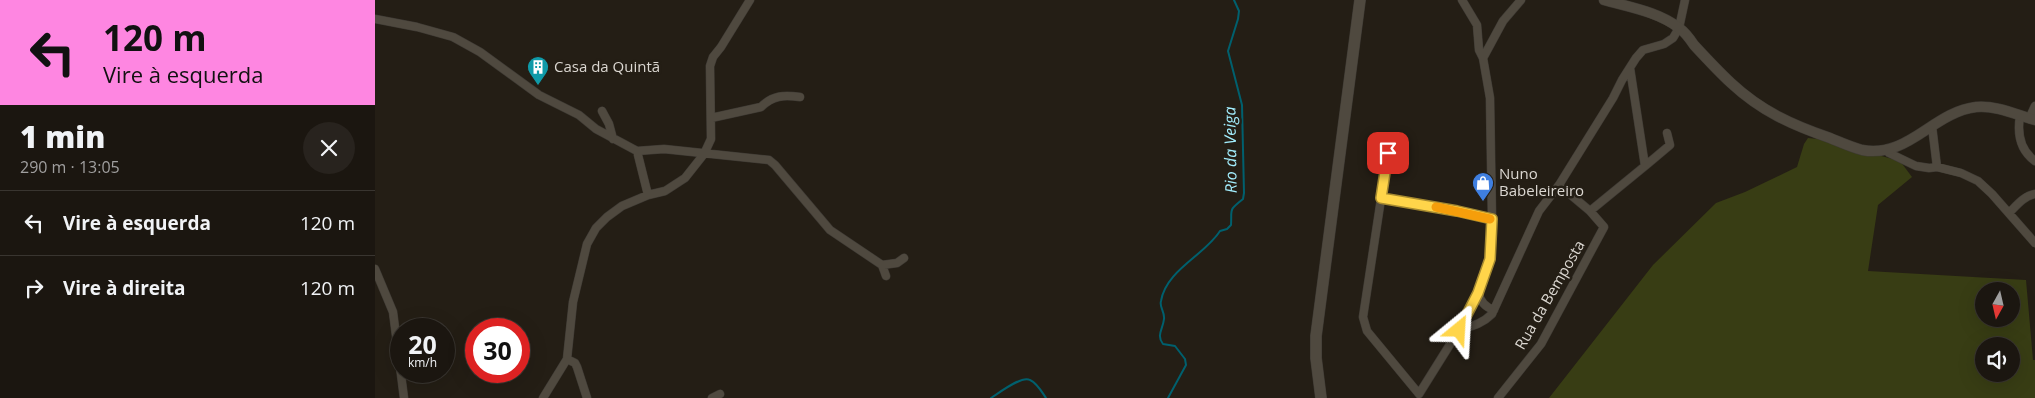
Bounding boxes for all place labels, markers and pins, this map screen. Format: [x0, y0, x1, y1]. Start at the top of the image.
building icon: Casa da Quintã [526, 55, 550, 86]
place label: Casa da Quintã [554, 56, 660, 76]
pin [1367, 132, 1409, 174]
place label: Nuno Babeleireiro [1499, 163, 1584, 200]
shop icon: Nuno Babeleireiro [1471, 171, 1495, 202]

